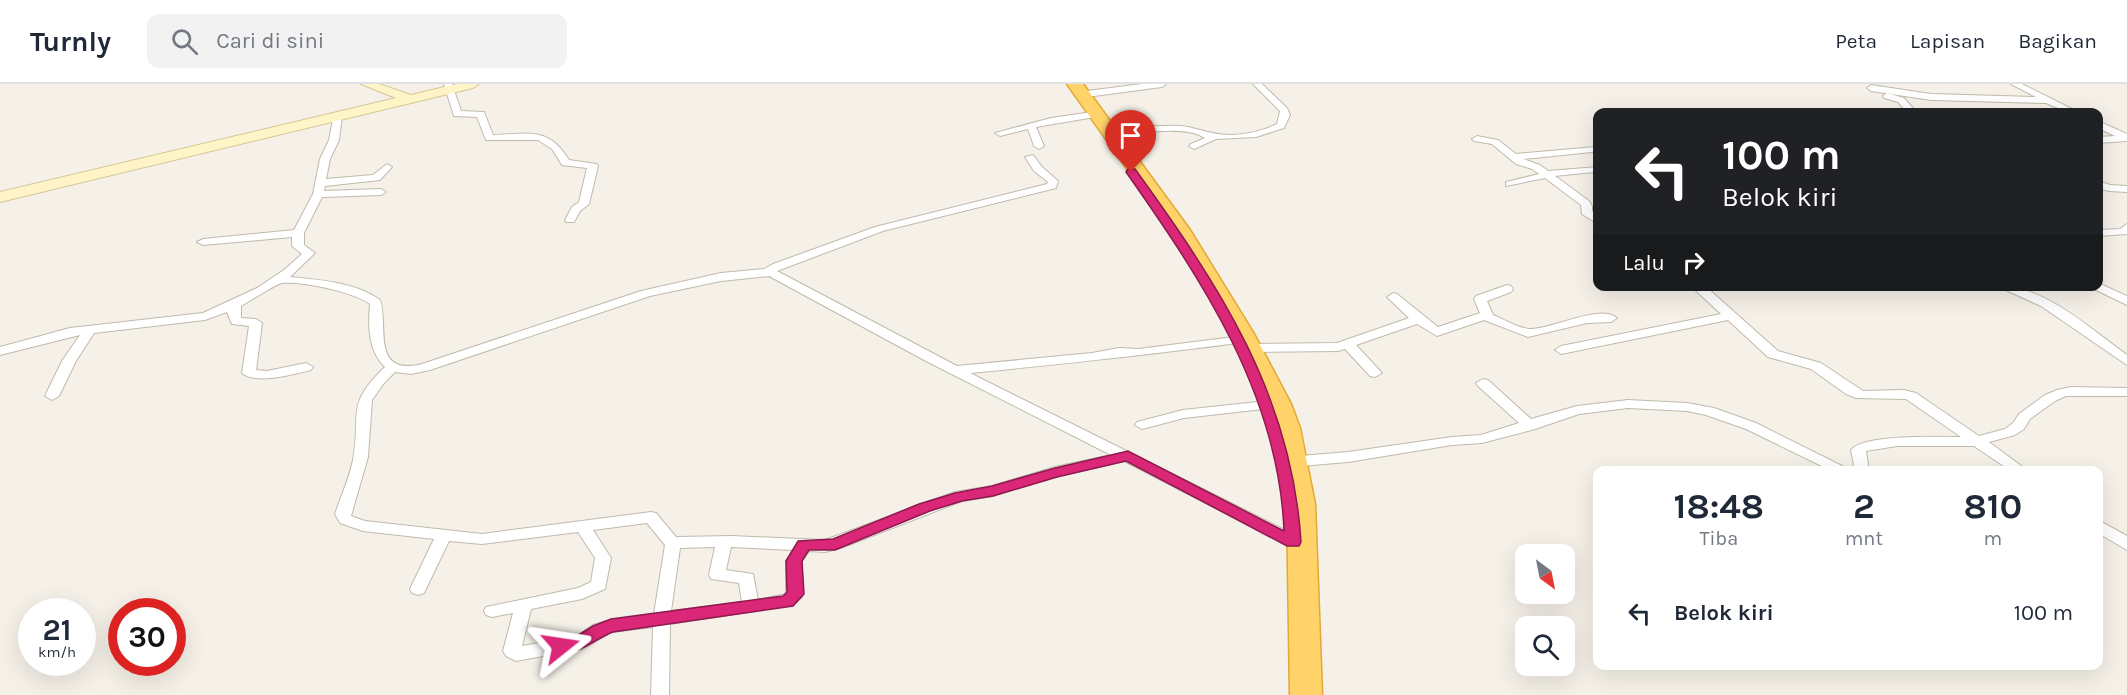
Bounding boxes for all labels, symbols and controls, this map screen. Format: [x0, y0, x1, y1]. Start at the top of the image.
search box [147, 14, 567, 68]
text: Turnly [30, 25, 111, 58]
icon: search [168, 25, 201, 58]
text: Cari di sini [216, 28, 324, 54]
text: Peta [1835, 29, 1877, 53]
text: Lapisan [1910, 29, 1985, 53]
text: Bagikan [2018, 29, 2097, 53]
pin [1105, 110, 1156, 172]
icon: arrive [1114, 119, 1147, 152]
text: 100 m [1722, 130, 1841, 180]
icon: left [1623, 132, 1701, 210]
text: Belok kiri [1722, 181, 1838, 213]
icon: right [1677, 246, 1710, 279]
text: Lalu [1623, 250, 1665, 276]
text: 18:48 [1674, 485, 1764, 527]
text: 2 [1853, 485, 1875, 527]
text: 810 [1964, 485, 2022, 527]
text: Tiba [1699, 527, 1738, 550]
text: mnt [1845, 527, 1883, 550]
text: m [1984, 527, 2002, 550]
north arrow [1515, 544, 1575, 604]
map controls [1515, 544, 1575, 676]
icon: left [1623, 597, 1656, 630]
speed limit sign: 30 [108, 598, 186, 676]
text: Belok kiri [1674, 600, 1774, 626]
text: 100 m [2014, 600, 2073, 626]
text: 21 [43, 612, 71, 648]
position arrow [529, 614, 593, 678]
button: search [1515, 616, 1575, 676]
text: km/h [38, 643, 76, 661]

